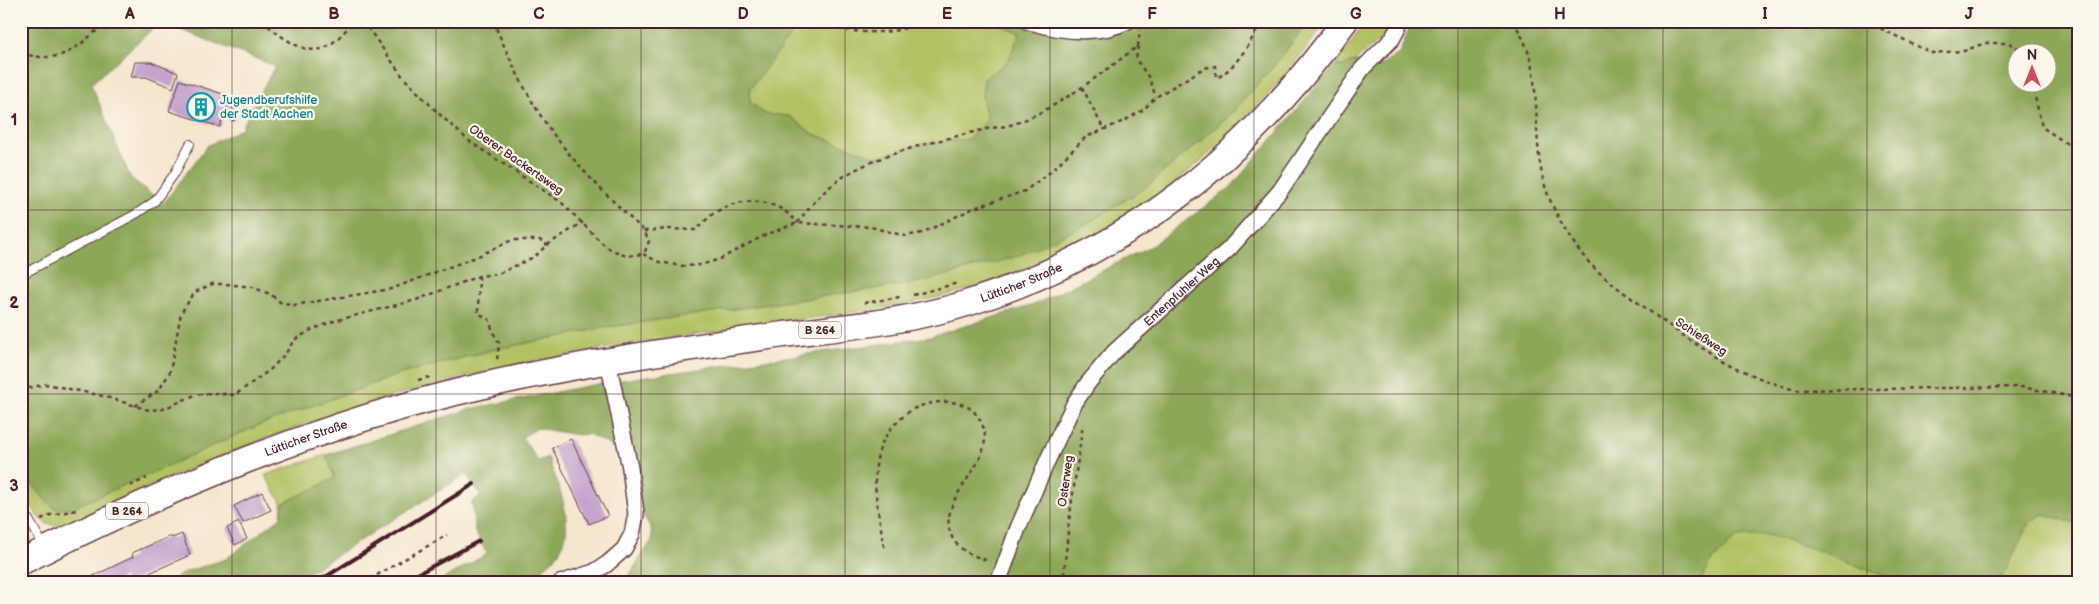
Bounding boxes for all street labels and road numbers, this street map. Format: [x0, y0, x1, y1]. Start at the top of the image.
street label: Oberer Backertsweg [466, 122, 566, 198]
street label: Entenpfuhler Weg [1140, 254, 1223, 329]
street label: Lütticher Straße [978, 260, 1065, 306]
street label: Schießweg [1672, 315, 1730, 359]
road number: B 264 [799, 322, 841, 338]
street label: Lütticher Straße [262, 417, 349, 460]
street label: Osterweg [1055, 454, 1077, 508]
road number: B 264 [106, 502, 148, 520]

